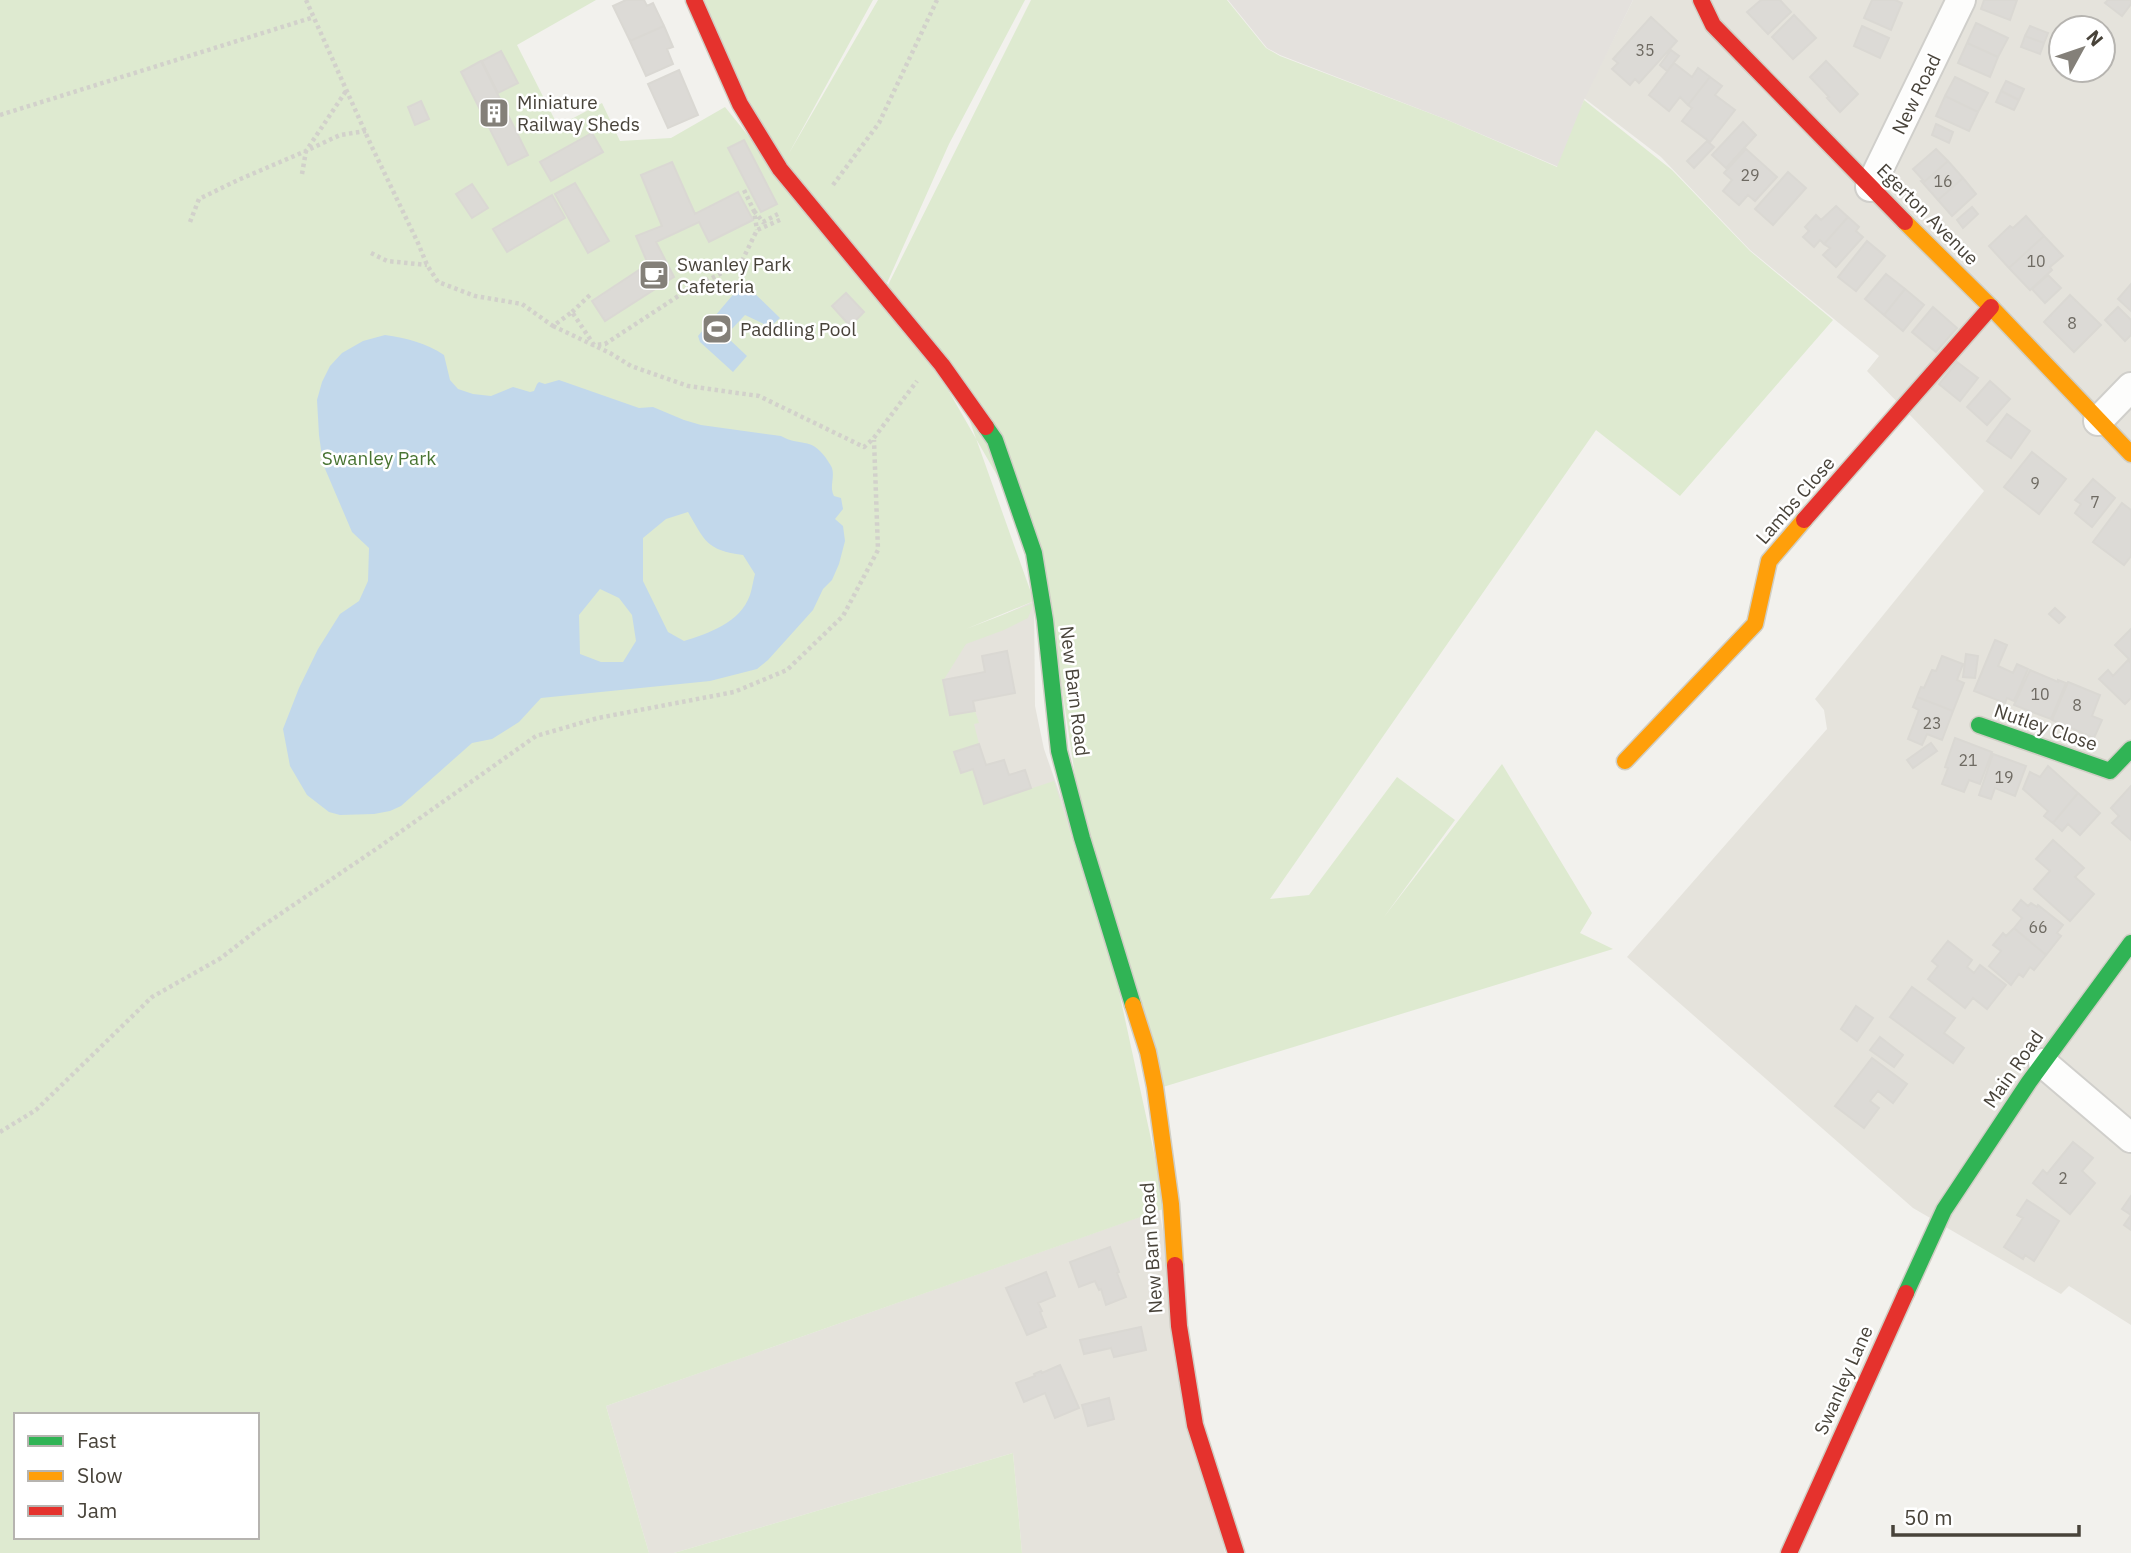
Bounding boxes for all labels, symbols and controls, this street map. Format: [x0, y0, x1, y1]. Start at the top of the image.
north arrow [2047, 14, 2117, 84]
text: N [2081, 25, 2109, 51]
house number: 35 [1635, 40, 1655, 60]
street label: New Road [1886, 50, 1946, 138]
place label: Miniature Railway Sheds [517, 90, 640, 136]
building icon: Miniature Railway Sheds [477, 96, 511, 130]
street label: Egerton Avenue [1872, 158, 1984, 270]
house number: 29 [1740, 165, 1760, 185]
house number: 16 [1933, 171, 1953, 191]
house number: 10 [2026, 251, 2046, 271]
place label: Swanley Park Cafeteria [677, 252, 791, 298]
cafe icon: Swanley Park Cafeteria [637, 258, 671, 292]
sports icon: Paddling Pool [700, 312, 734, 346]
house number: 8 [2067, 313, 2077, 333]
place label: Paddling Pool [740, 317, 856, 341]
park label: Swanley Park [322, 446, 436, 470]
street label: Lambs Close [1750, 451, 1840, 549]
house number: 9 [2030, 473, 2040, 493]
house number: 7 [2090, 492, 2100, 512]
street label: New Barn Road [1055, 624, 1095, 758]
house number: 10 [2030, 684, 2050, 704]
house number: 8 [2072, 695, 2082, 715]
street label: Nutley Close [1991, 698, 2101, 756]
house number: 23 [1922, 713, 1942, 733]
house number: 21 [1958, 750, 1978, 770]
house number: 19 [1994, 767, 2014, 787]
house number: 66 [2028, 917, 2048, 937]
street label: Main Road [1978, 1026, 2048, 1112]
house number: 2 [2058, 1168, 2068, 1188]
street label: New Barn Road [1134, 1182, 1168, 1314]
street label: Swanley Lane [1808, 1322, 1878, 1438]
legend [14, 1413, 259, 1539]
text: Fast [77, 1426, 117, 1454]
text: Slow [77, 1461, 123, 1489]
scale bar [1893, 1494, 2078, 1538]
text: Jam [77, 1496, 117, 1524]
text: 50 m [1904, 1503, 1953, 1531]

